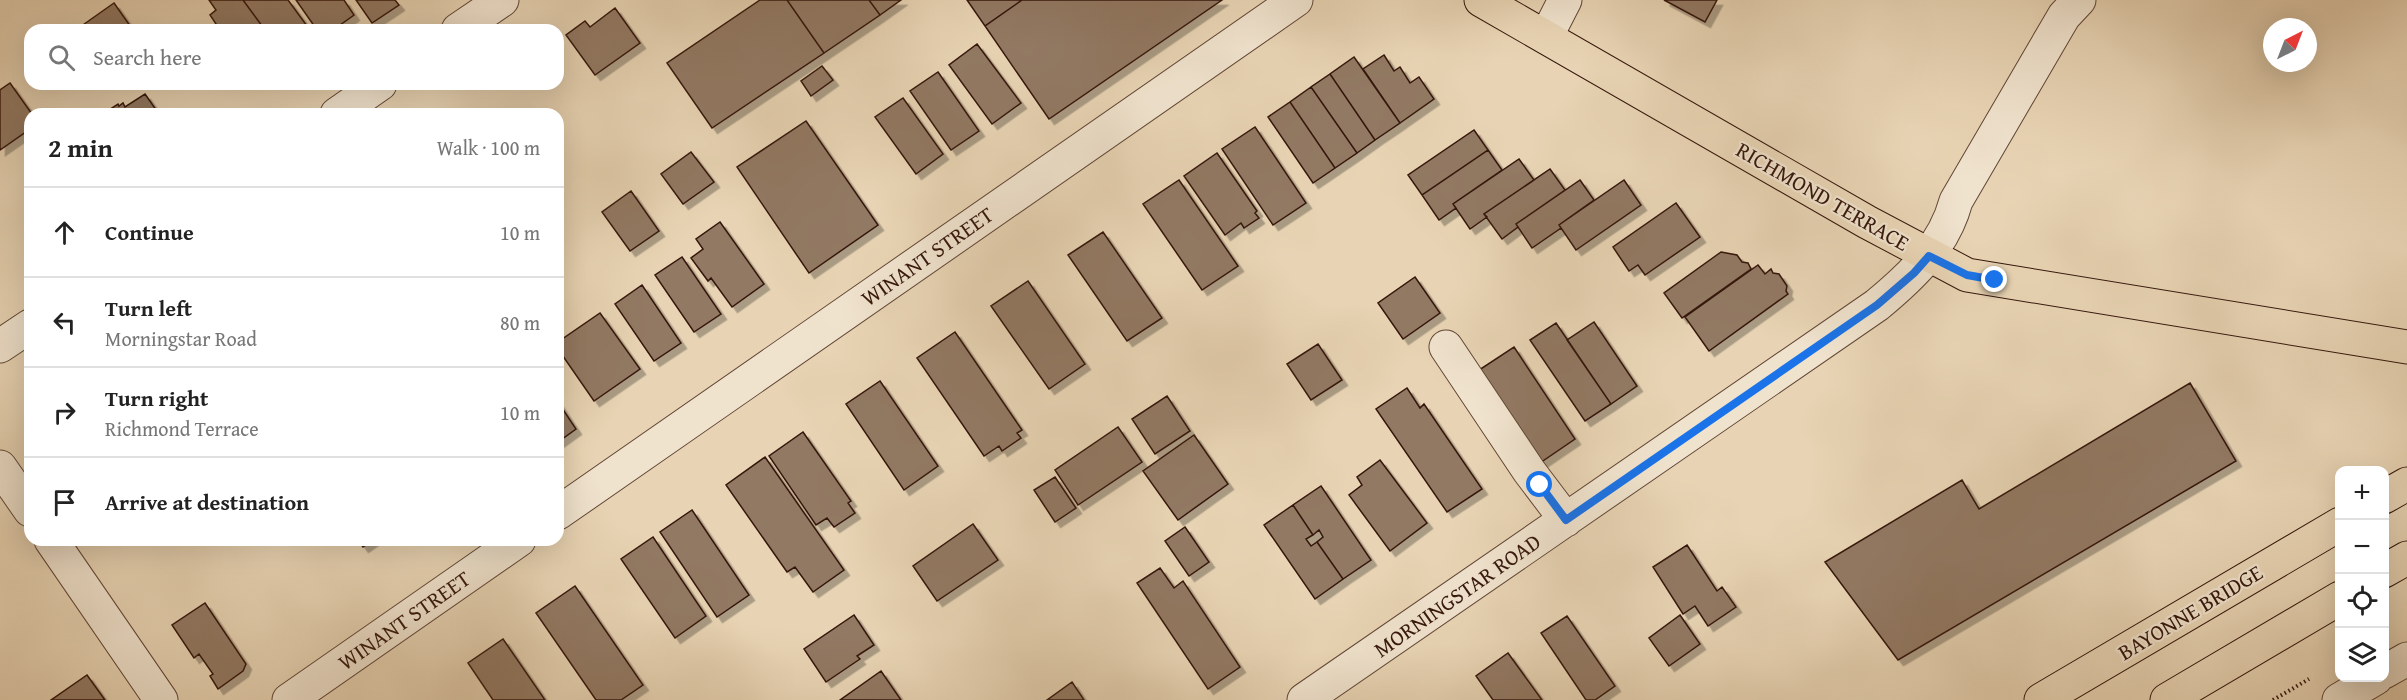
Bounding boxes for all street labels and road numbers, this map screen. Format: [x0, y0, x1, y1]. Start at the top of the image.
street label: RICHMOND TERRACE [1731, 133, 1915, 259]
street label: WINANT STREET [854, 198, 1000, 314]
street label: MORNINGSTAR ROAD [1367, 525, 1547, 665]
street label: BAYONNE BRIDGE [2112, 556, 2268, 668]
street label: WINANT STREET [331, 562, 477, 678]

